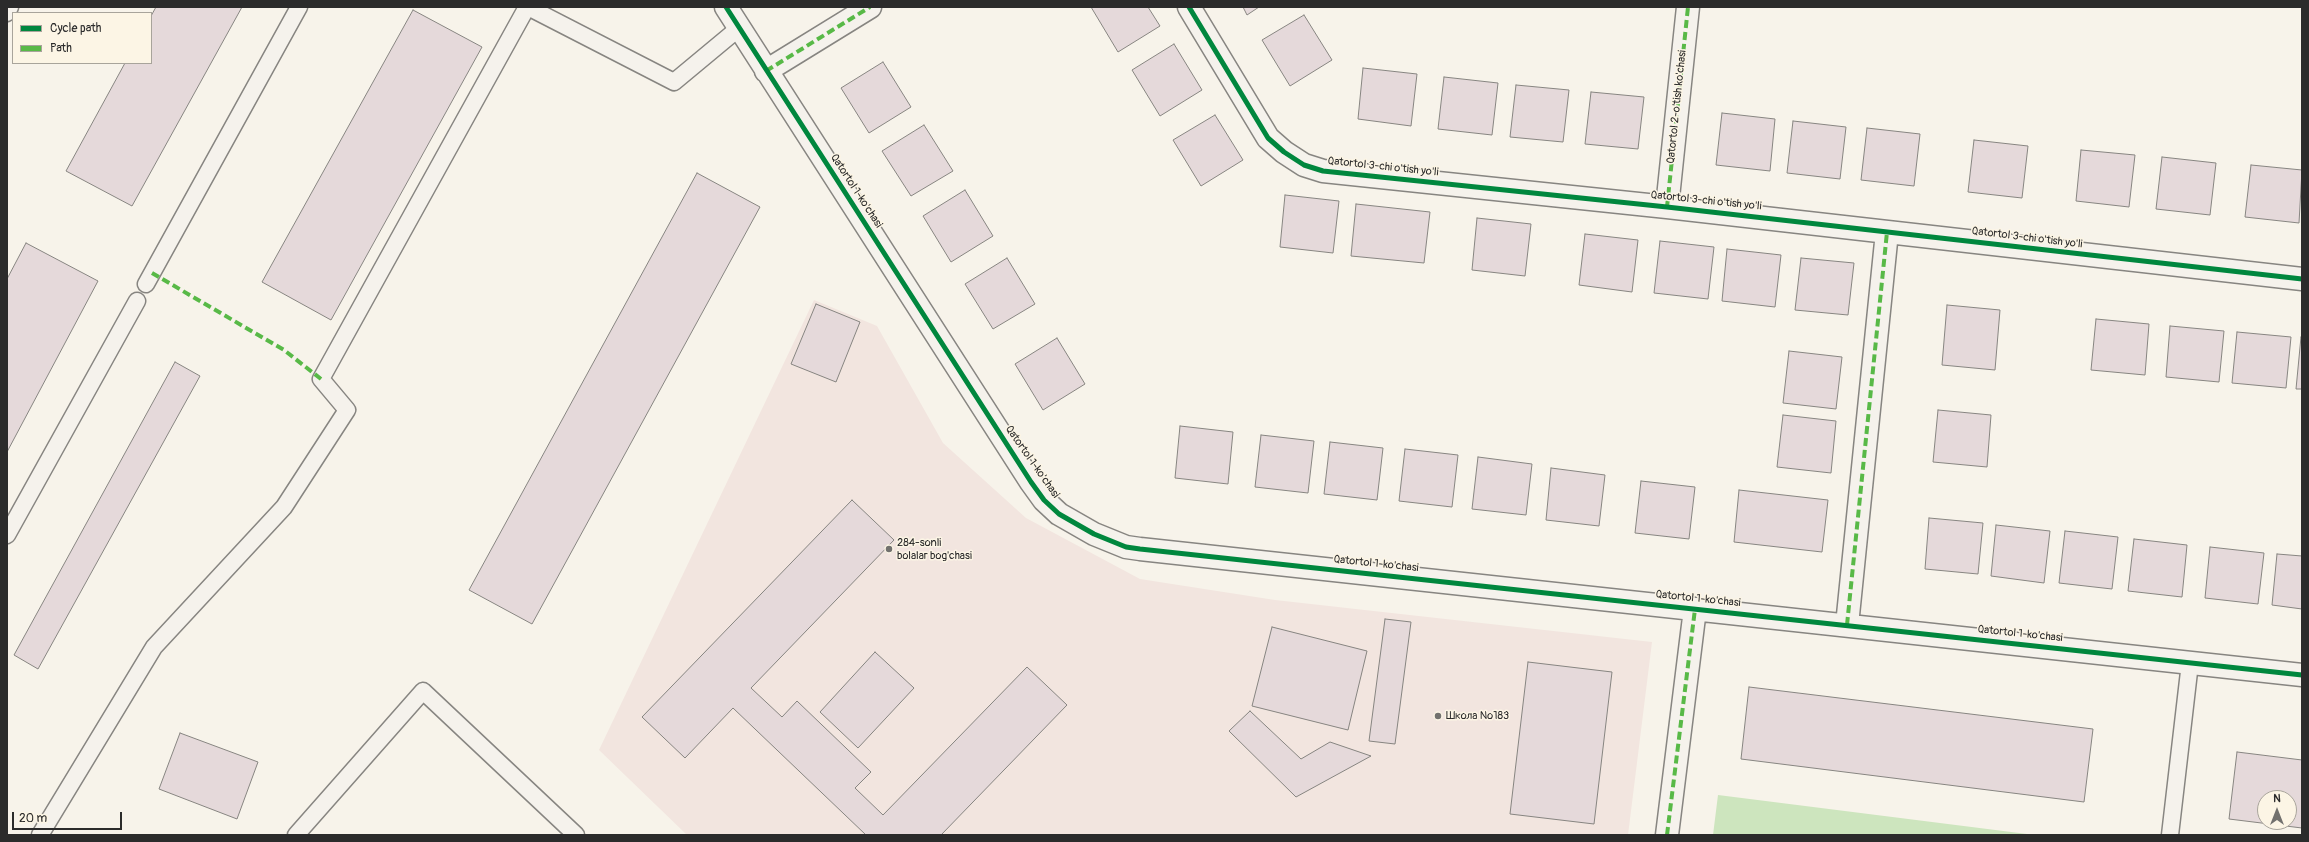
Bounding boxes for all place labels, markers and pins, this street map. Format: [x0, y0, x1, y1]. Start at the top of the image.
place label: 284-sonli bolalar bog'chasi [897, 536, 972, 562]
marker: 284-sonli bolalar bog'chasi [884, 544, 894, 554]
place label: Школа №183 [1446, 709, 1509, 723]
marker: Школа №183 [1433, 711, 1443, 721]

